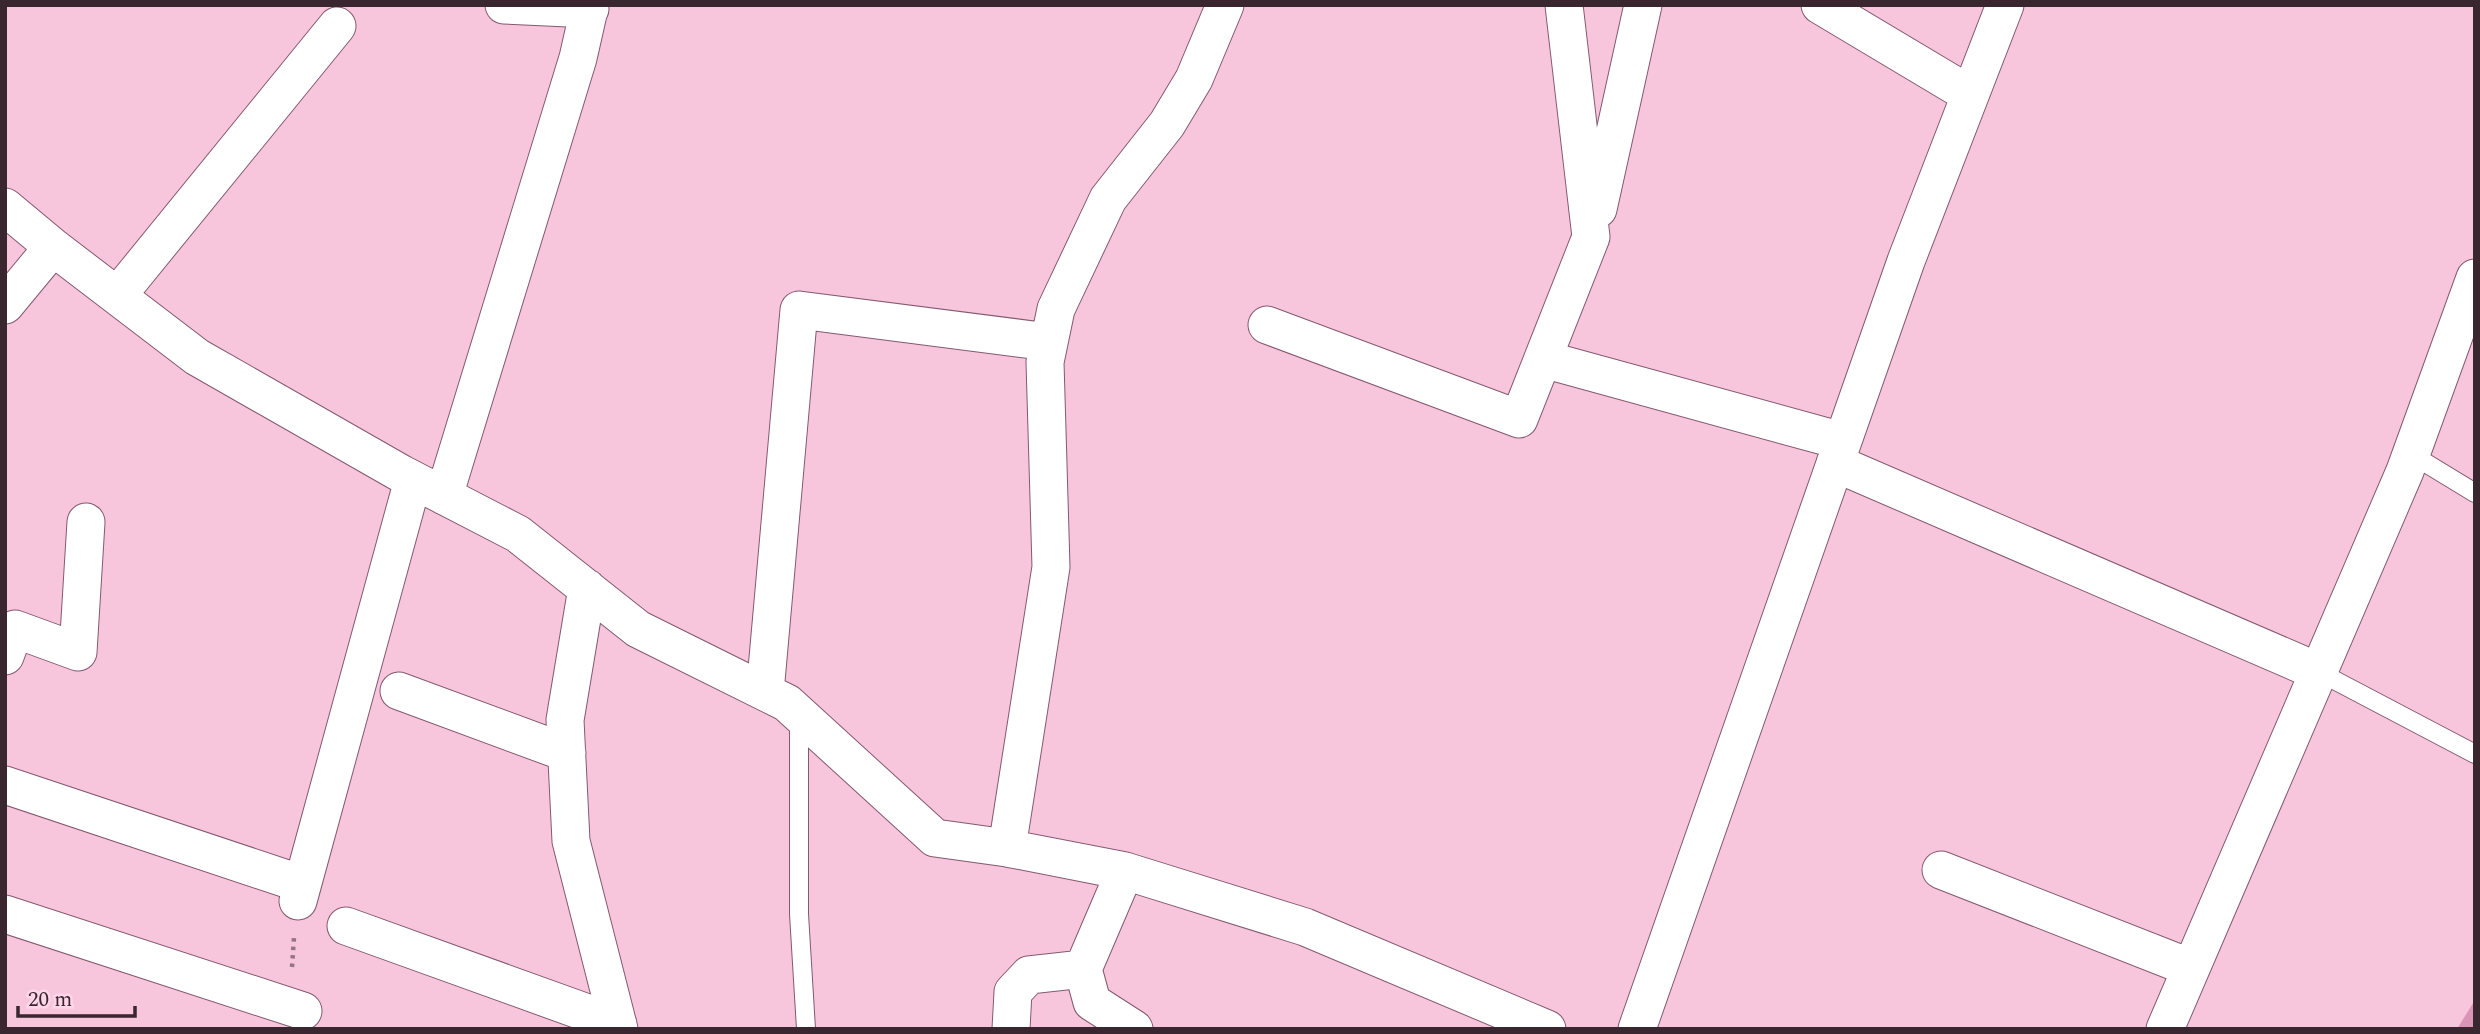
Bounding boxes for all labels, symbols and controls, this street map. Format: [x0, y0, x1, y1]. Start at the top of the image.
scale bar [18, 974, 135, 1018]
text: 20 m [28, 984, 72, 1016]

